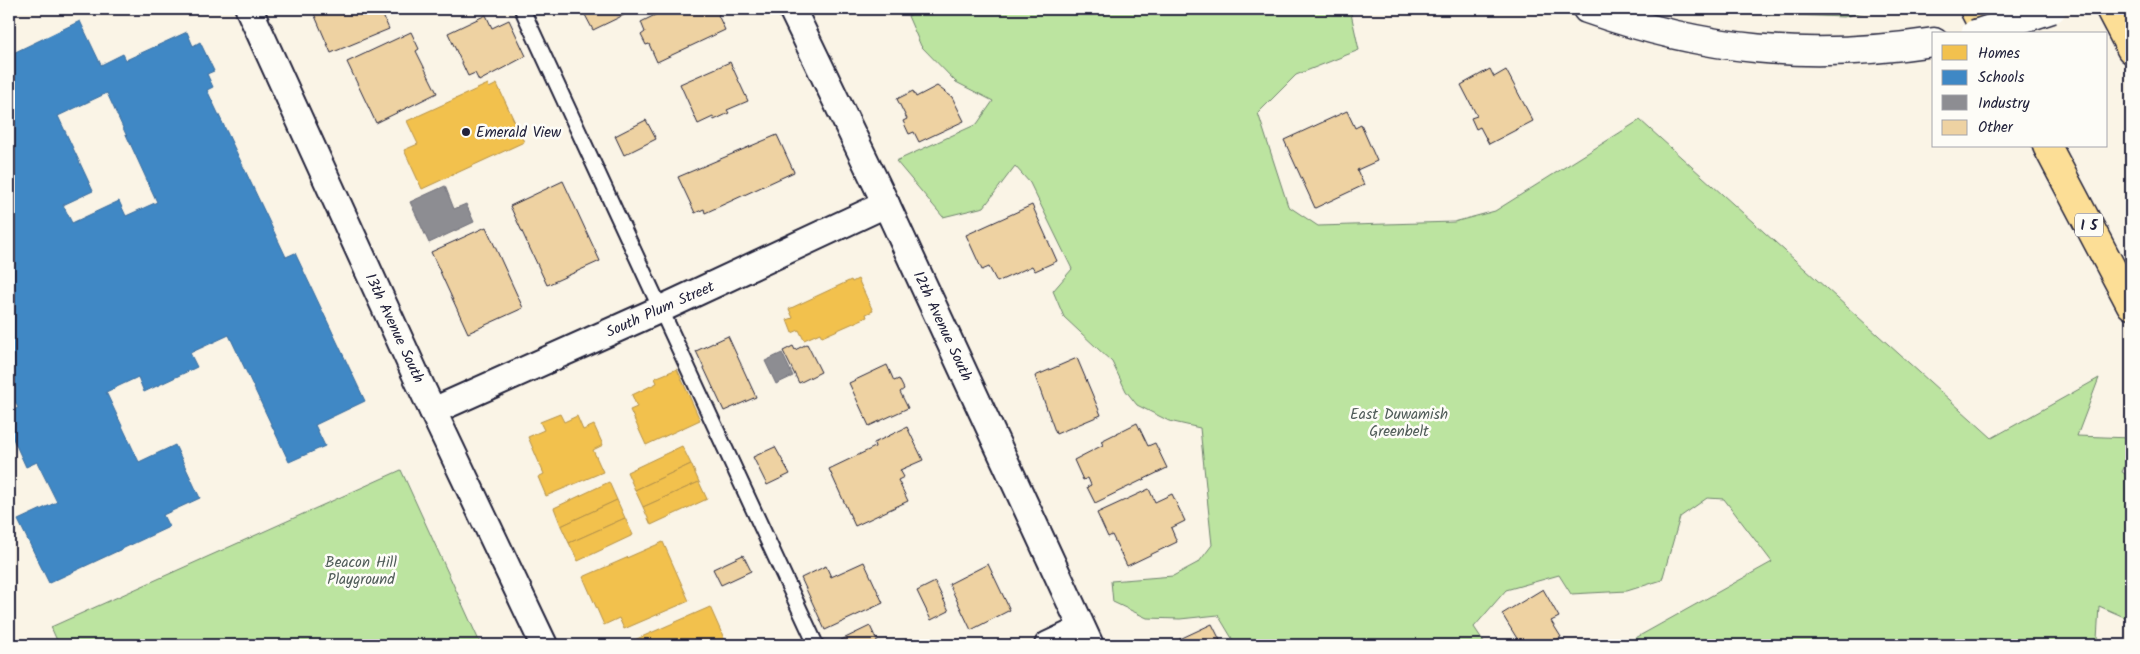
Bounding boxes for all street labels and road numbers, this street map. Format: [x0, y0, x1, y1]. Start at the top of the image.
road number: I 5 [2075, 214, 2103, 236]
street label: 12th Avenue South [906, 267, 978, 386]
street label: 13th Avenue South [358, 269, 430, 387]
street label: South Plum Street [602, 275, 719, 345]

